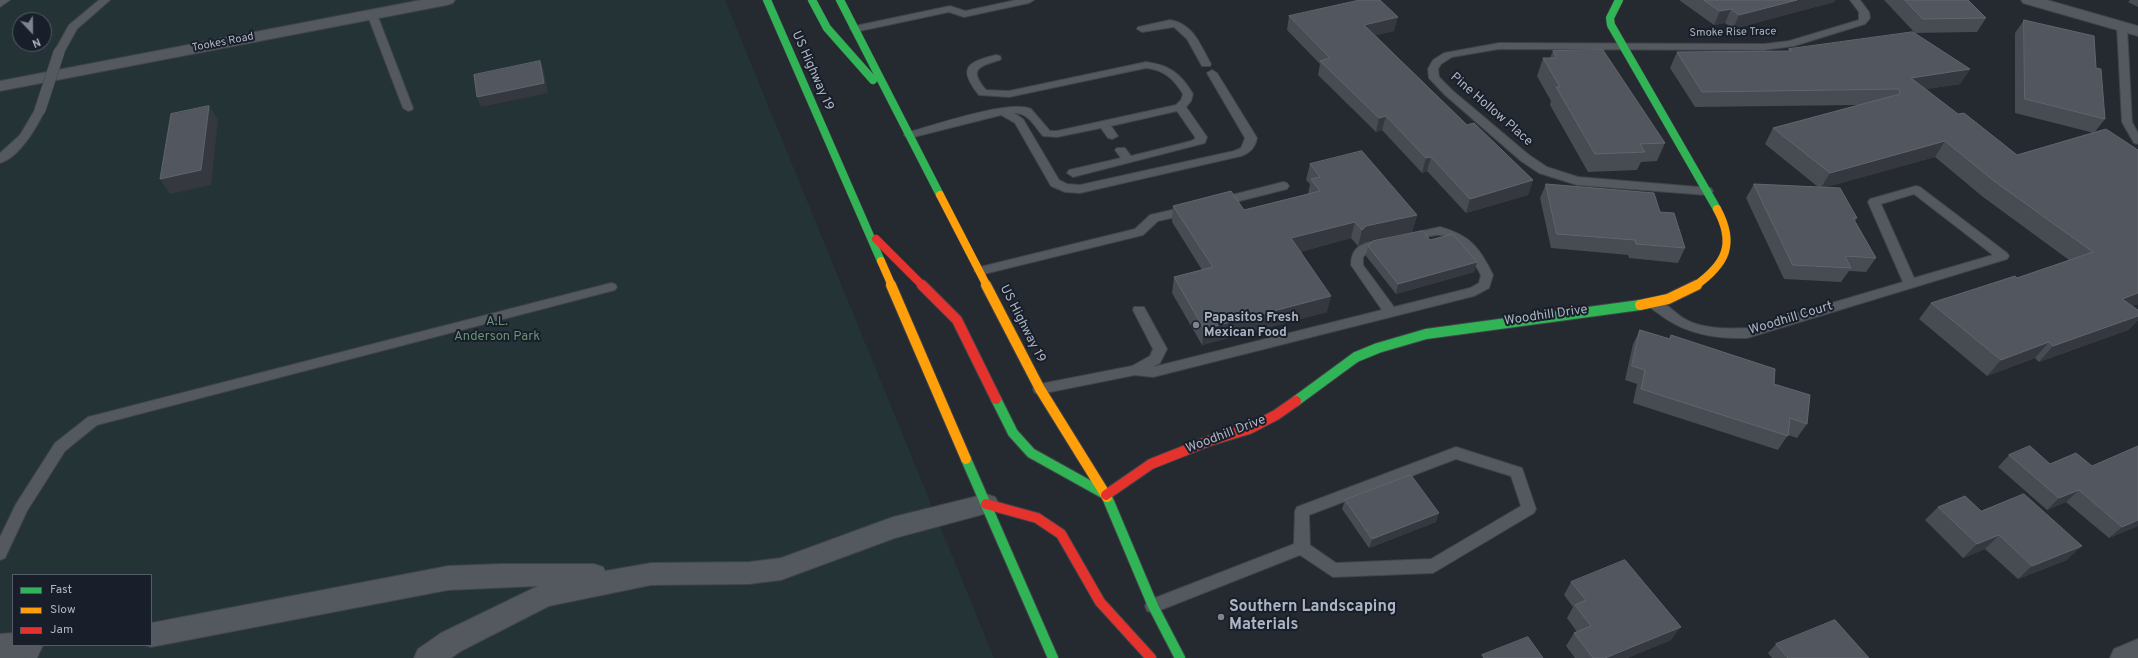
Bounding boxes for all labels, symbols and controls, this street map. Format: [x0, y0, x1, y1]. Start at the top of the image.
north arrow [12, 12, 52, 52]
street label: Smoke Rise Trace [1689, 26, 1777, 40]
street label: US Highway 19 [788, 29, 836, 113]
street label: Tookes Road [191, 31, 255, 55]
text: N [30, 34, 42, 50]
street label: Pine Hollow Place [1447, 70, 1535, 150]
street label: US Highway 19 [996, 282, 1048, 366]
street label: Woodhill Court [1747, 299, 1835, 339]
street label: Woodhill Drive [1503, 302, 1589, 330]
place label: Papasitos Fresh Mexican Food [1204, 310, 1299, 341]
park label: A.L. Anderson Park [454, 314, 540, 345]
marker: Papasitos Fresh Mexican Food [1191, 320, 1201, 330]
street label: Woodhill Drive [1184, 413, 1268, 457]
legend [12, 574, 152, 646]
text: Fast [50, 582, 72, 598]
place label: Southern Landscaping Materials [1229, 598, 1396, 636]
text: Slow [50, 602, 76, 618]
marker: Southern Landscaping Materials [1216, 612, 1226, 622]
text: Jam [50, 622, 73, 638]

